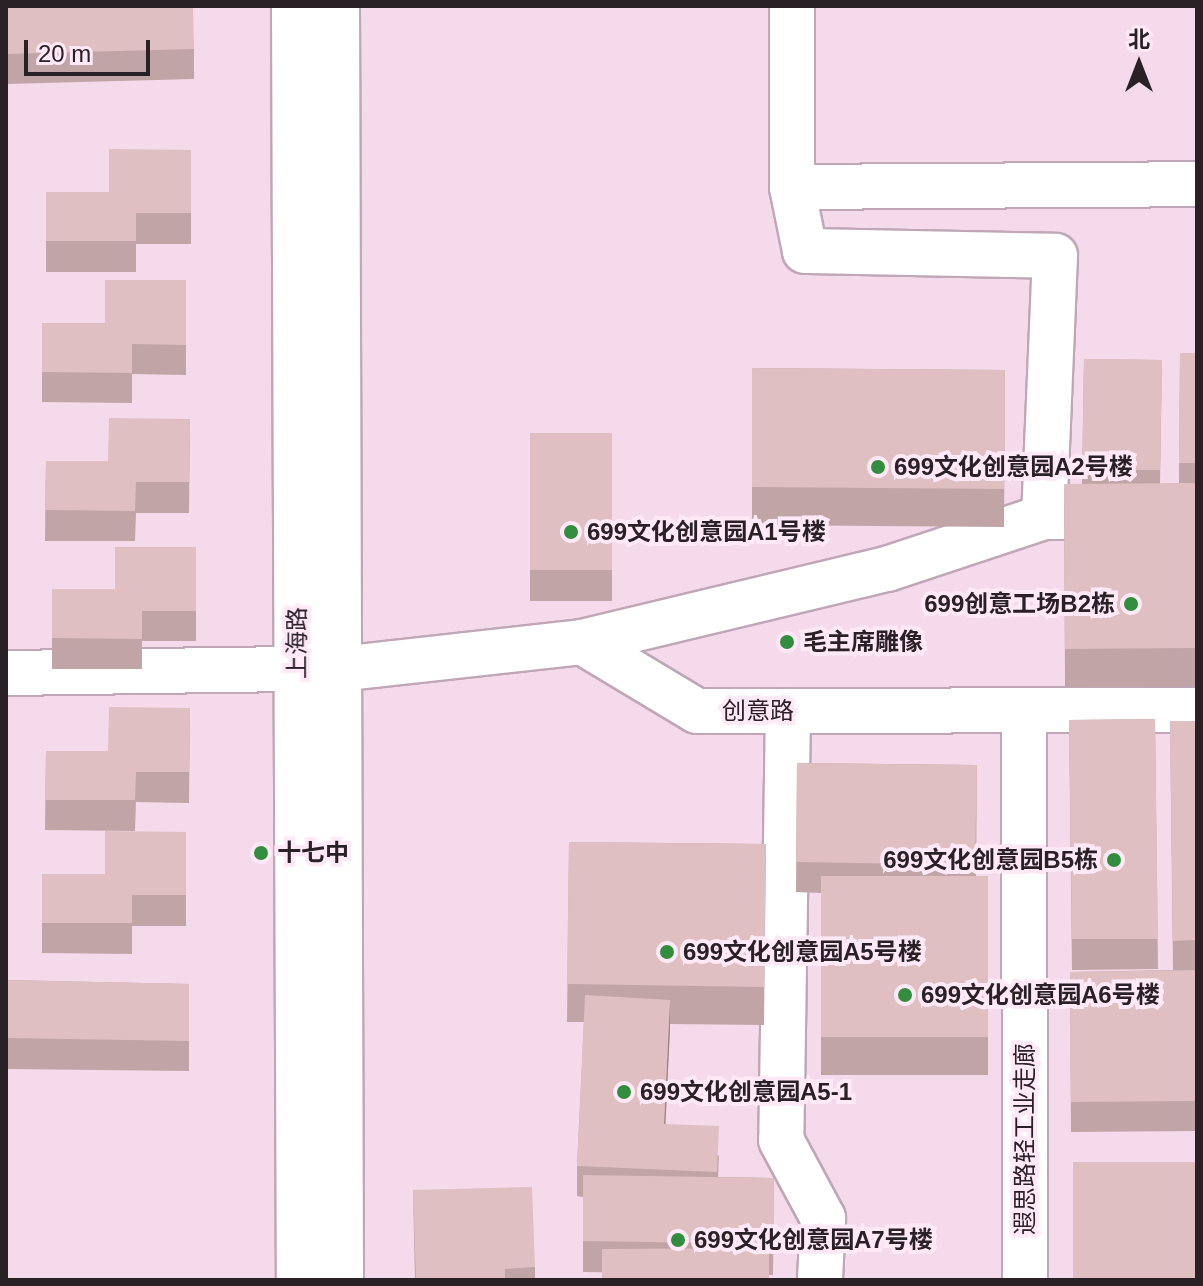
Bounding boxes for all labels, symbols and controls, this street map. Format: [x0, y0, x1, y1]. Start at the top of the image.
scale bar [28, 24, 154, 74]
north arrow [1099, 24, 1179, 104]
text: 北 [1128, 27, 1150, 52]
text: 20 m [38, 40, 91, 67]
place label: 699文化创意园A2号楼 [894, 453, 1133, 481]
marker: 699文化创意园A2号楼 [869, 458, 887, 476]
place label: 699文化创意园A1号楼 [587, 518, 826, 546]
marker: 699文化创意园A1号楼 [562, 523, 580, 541]
place label: 699创意工场B2栋 [924, 590, 1115, 618]
marker: 699创意工场B2栋 [1122, 595, 1140, 613]
street label: 上海路 [283, 607, 311, 679]
place label: 毛主席雕像 [803, 628, 923, 656]
marker: 毛主席雕像 [778, 633, 796, 651]
street label: 创意路 [722, 697, 794, 725]
place label: 十七中 [277, 839, 349, 867]
marker: 十七中 [252, 844, 270, 862]
place label: 699文化创意园B5栋 [883, 846, 1098, 874]
marker: 699文化创意园B5栋 [1105, 851, 1123, 869]
place label: 699文化创意园A5号楼 [683, 938, 922, 966]
marker: 699文化创意园A5号楼 [658, 943, 676, 961]
place label: 699文化创意园A6号楼 [921, 981, 1160, 1009]
marker: 699文化创意园A6号楼 [896, 986, 914, 1004]
street label: 遐思路轻工业走廊 [1011, 1043, 1039, 1235]
place label: 699文化创意园A5-1 [640, 1078, 852, 1106]
marker: 699文化创意园A5-1 [615, 1083, 633, 1101]
place label: 699文化创意园A7号楼 [694, 1226, 933, 1254]
marker: 699文化创意园A7号楼 [669, 1231, 687, 1249]

